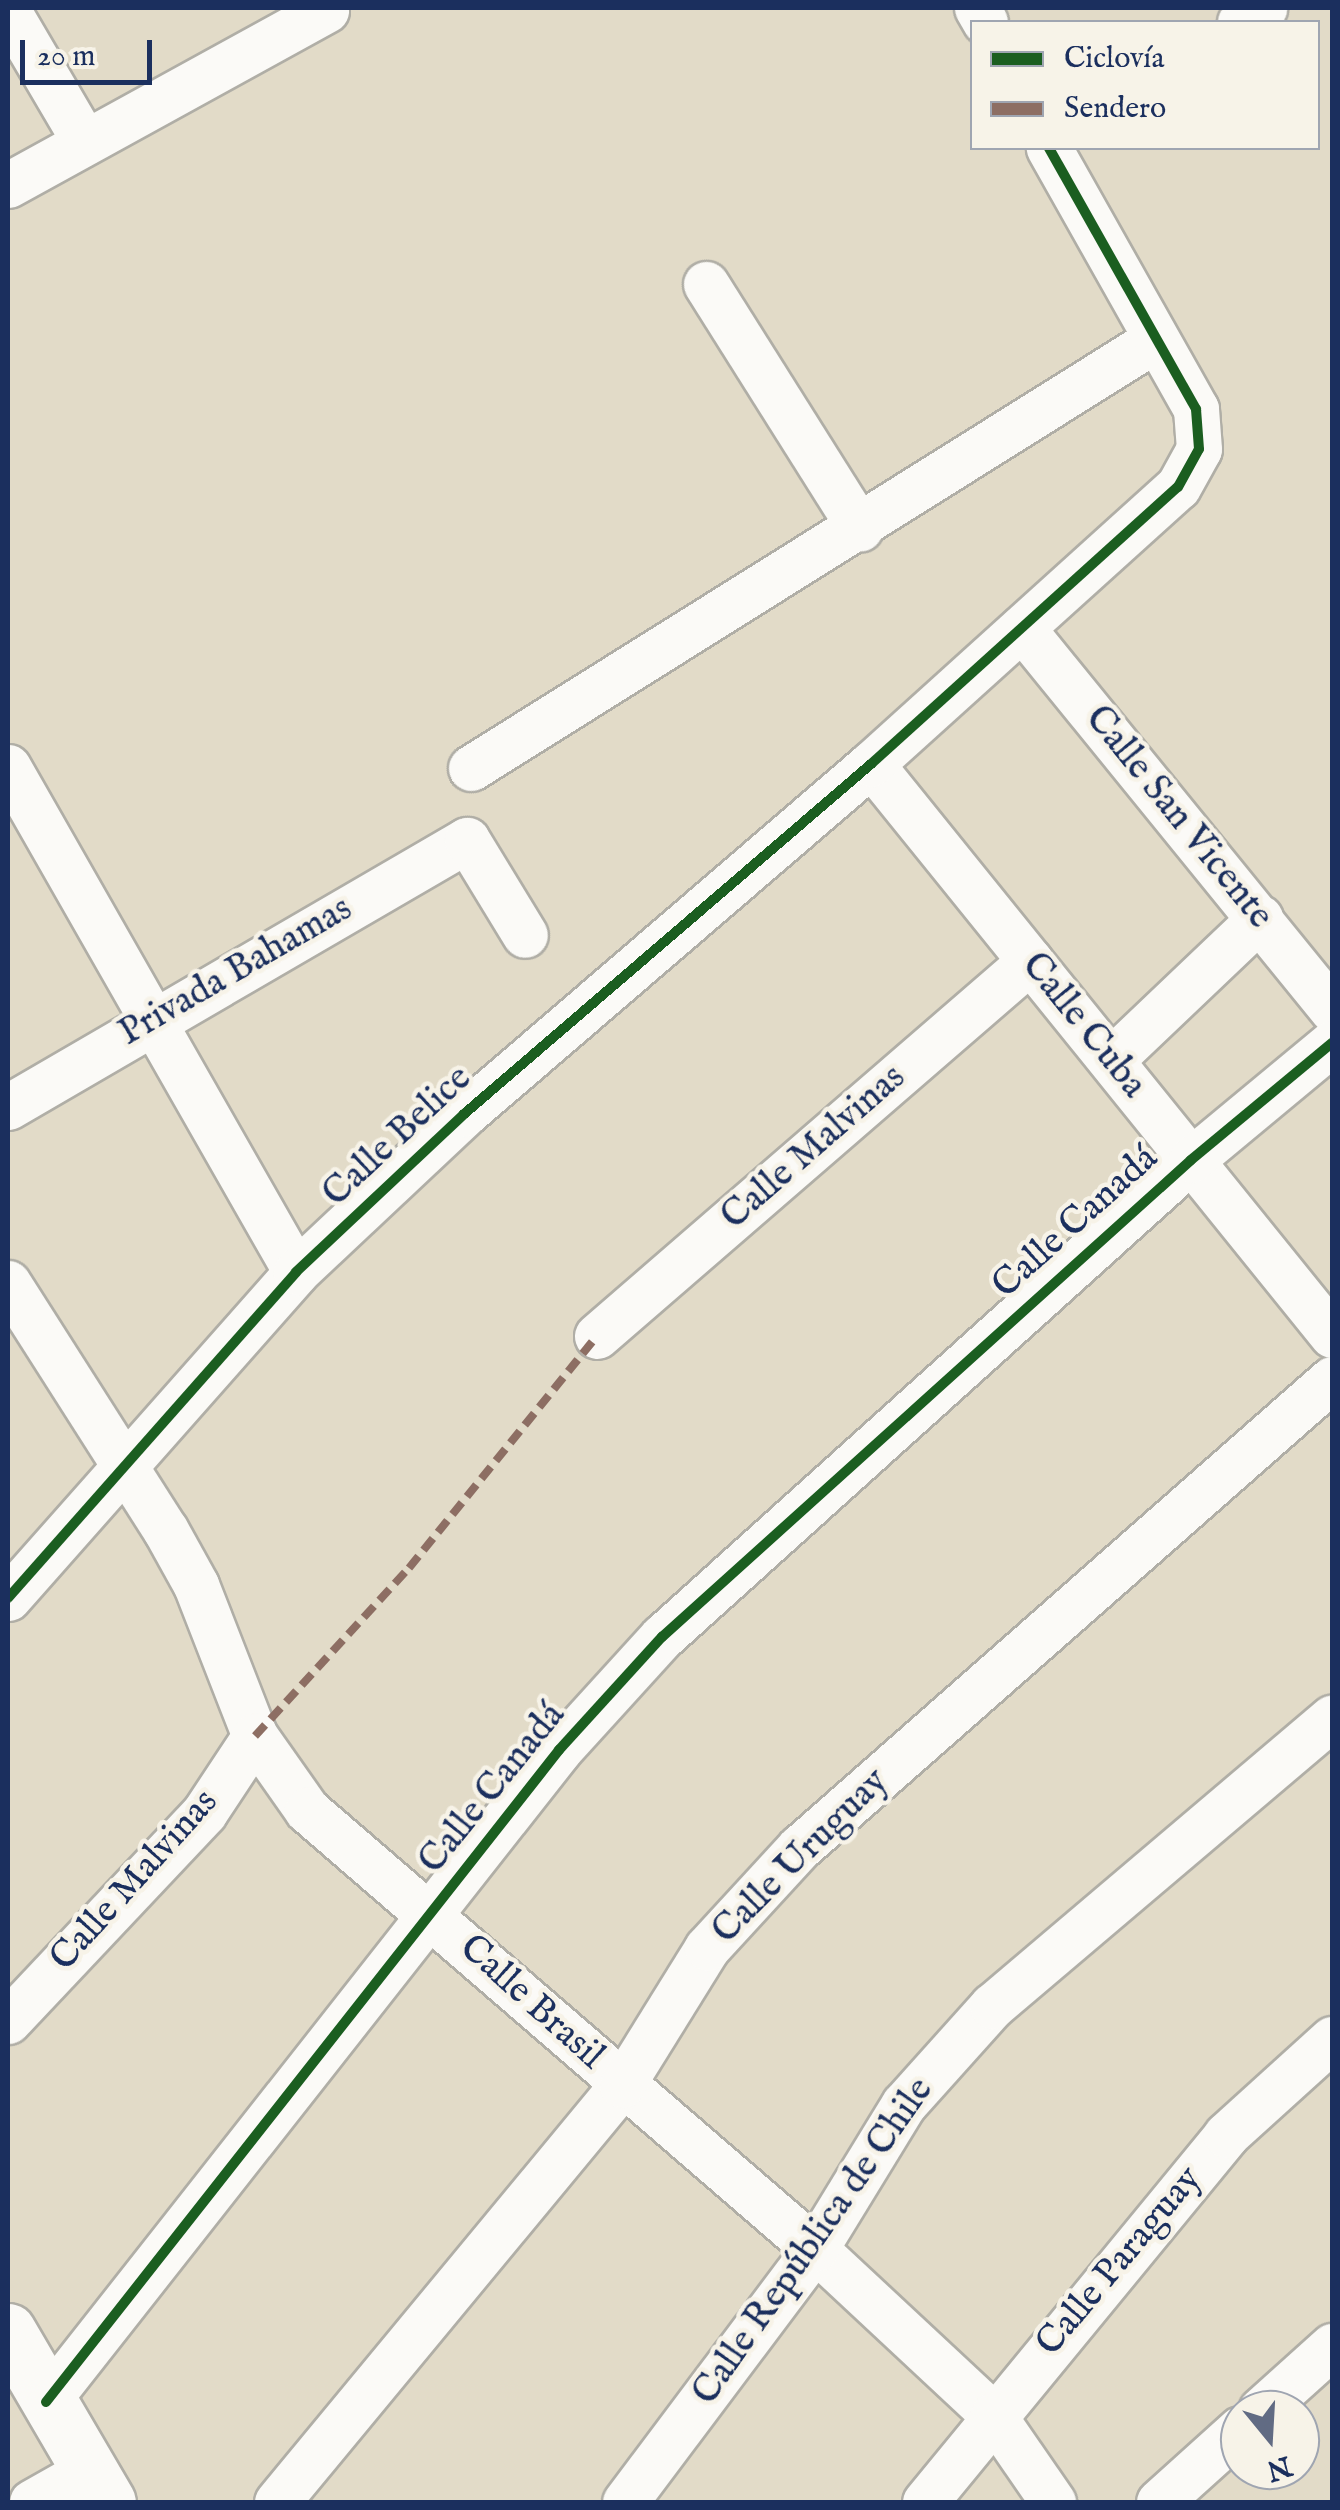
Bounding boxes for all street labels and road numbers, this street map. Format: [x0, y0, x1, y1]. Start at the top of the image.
street label: Calle San Vicente [1074, 697, 1282, 939]
street label: Privada Bahamas [111, 887, 361, 1057]
street label: Calle Cuba [1011, 944, 1155, 1108]
street label: Calle Malvinas [713, 1056, 915, 1240]
street label: Calle Belice [314, 1057, 482, 1217]
street label: Calle Canadá [984, 1137, 1168, 1309]
street label: Calle Canadá [410, 1694, 576, 1884]
street label: Calle Uruguay [704, 1760, 898, 1954]
street label: Calle Malvinas [41, 1781, 229, 1981]
street label: Calle Brasil [449, 1926, 613, 2080]
street label: Calle República de Chile [684, 2070, 944, 2414]
street label: Calle Paraguay [1027, 2158, 1213, 2366]

